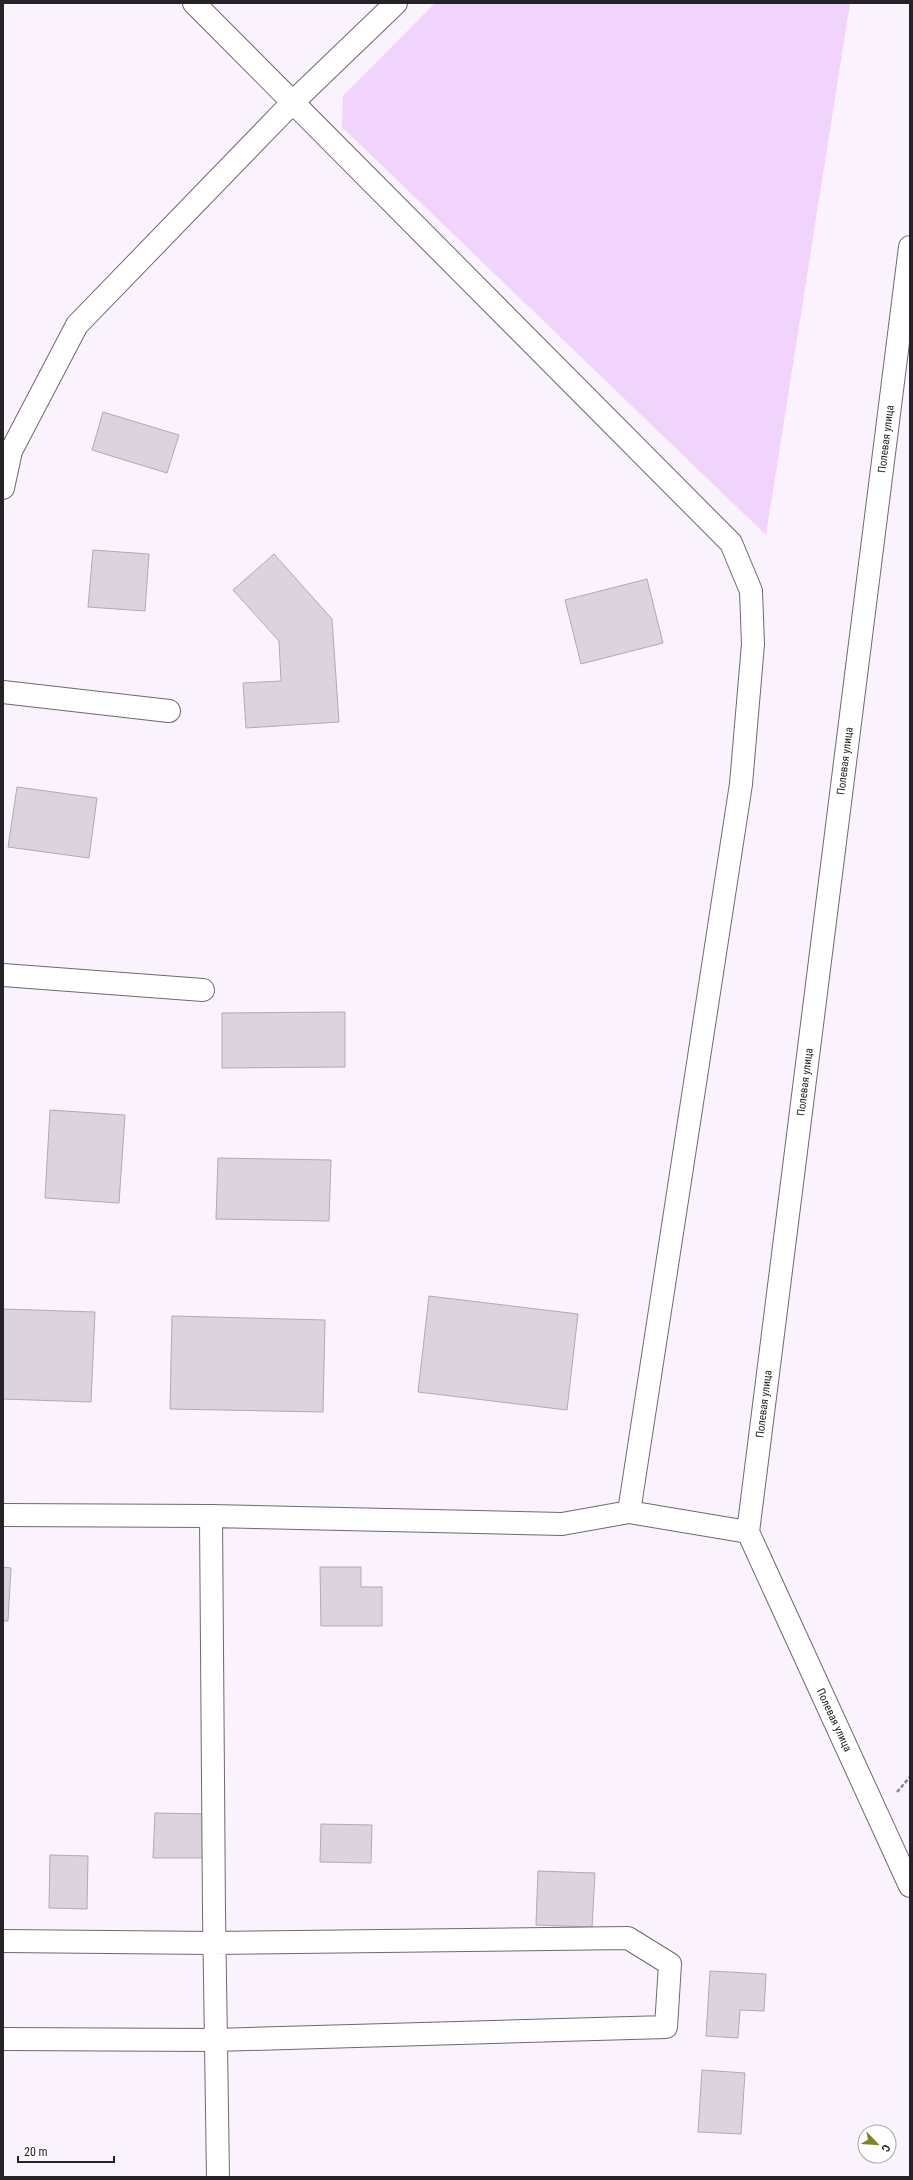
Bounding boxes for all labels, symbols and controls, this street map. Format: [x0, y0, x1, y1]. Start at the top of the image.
street label: Полевая улица [875, 404, 897, 474]
street label: Полевая улица [834, 726, 856, 796]
street label: Полевая улица [794, 1047, 816, 1117]
street label: Полевая улица [753, 1369, 775, 1439]
street label: Полевая улица [814, 1686, 854, 1754]
north arrow [857, 2124, 897, 2164]
scale bar [18, 2138, 114, 2164]
text: С [878, 2142, 893, 2154]
text: 20 m [24, 2145, 48, 2159]

